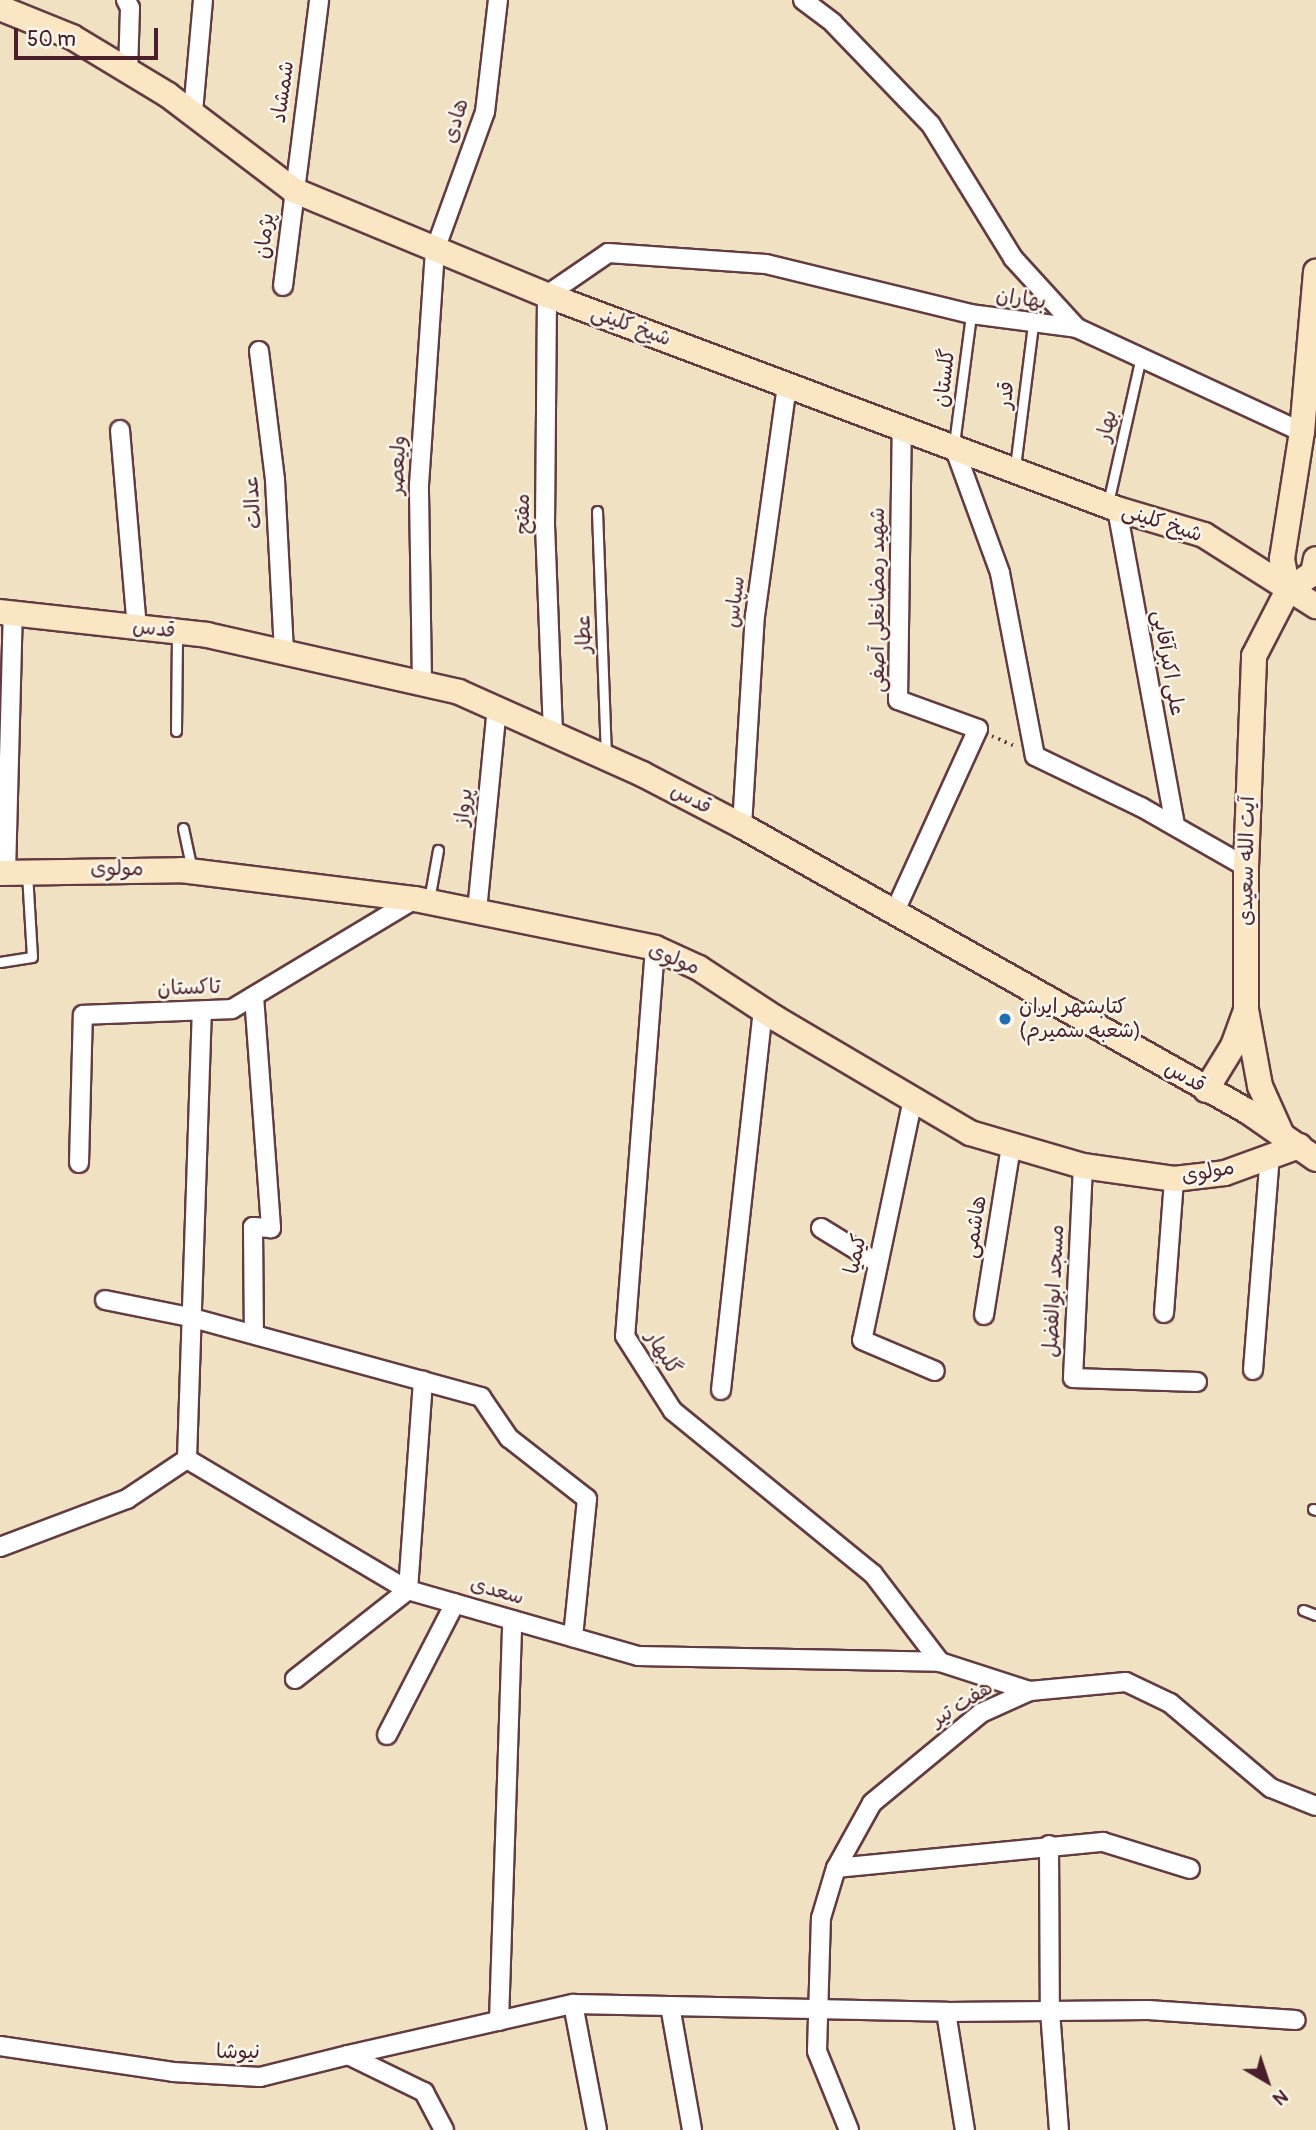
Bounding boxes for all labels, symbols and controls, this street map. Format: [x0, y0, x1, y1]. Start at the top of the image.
scale bar [18, 14, 161, 58]
text: 50 m [27, 26, 76, 53]
street label: شمشاد [266, 59, 300, 125]
street label: هادی [437, 96, 475, 146]
street label: پژمان [250, 212, 280, 260]
street label: بهاران [994, 283, 1048, 315]
street label: شیخ کلینی [588, 300, 674, 352]
street label: گلستان [929, 347, 961, 409]
street label: قدر [992, 380, 1020, 410]
street label: بهار [1091, 408, 1123, 444]
street label: ولیعصر [384, 435, 412, 495]
street label: عدالت [239, 474, 267, 530]
street label: مفتح [510, 494, 536, 534]
street label: شیخ کلینی [1119, 498, 1205, 548]
street label: شهید رمضانعلی آصفی [865, 507, 891, 693]
street label: سپاس [719, 575, 751, 629]
street label: علی اکبرآقایی [1146, 608, 1190, 718]
street label: قدس [131, 614, 177, 644]
street label: عطار [571, 614, 597, 654]
street label: قدس [666, 778, 716, 820]
street label: پرواز [449, 787, 479, 827]
street label: آیت الله سعیدی [1233, 796, 1261, 926]
street label: مولوی [90, 856, 144, 882]
street label: مولوی [645, 937, 703, 981]
street label: تاکستان [157, 974, 221, 1002]
place label: کتابشهر ایران (شعبه سمیرم) [1019, 994, 1141, 1044]
marker: کتابشهر ایران (شعبه سمیرم) [997, 1011, 1013, 1027]
street label: قدس [1160, 1056, 1210, 1098]
street label: مولوی [1180, 1155, 1236, 1189]
street label: هاشمی [958, 1194, 992, 1260]
street label: مسجد ابوالفضل [1038, 1224, 1070, 1358]
street label: کیمیا [839, 1232, 873, 1276]
street label: گلبهار [640, 1326, 686, 1380]
street label: سعدی [467, 1571, 527, 1611]
street label: هفت تیر [926, 1675, 998, 1733]
street label: نیوشا [216, 2039, 260, 2065]
north arrow [1232, 2046, 1302, 2116]
text: N [1268, 2084, 1293, 2111]

